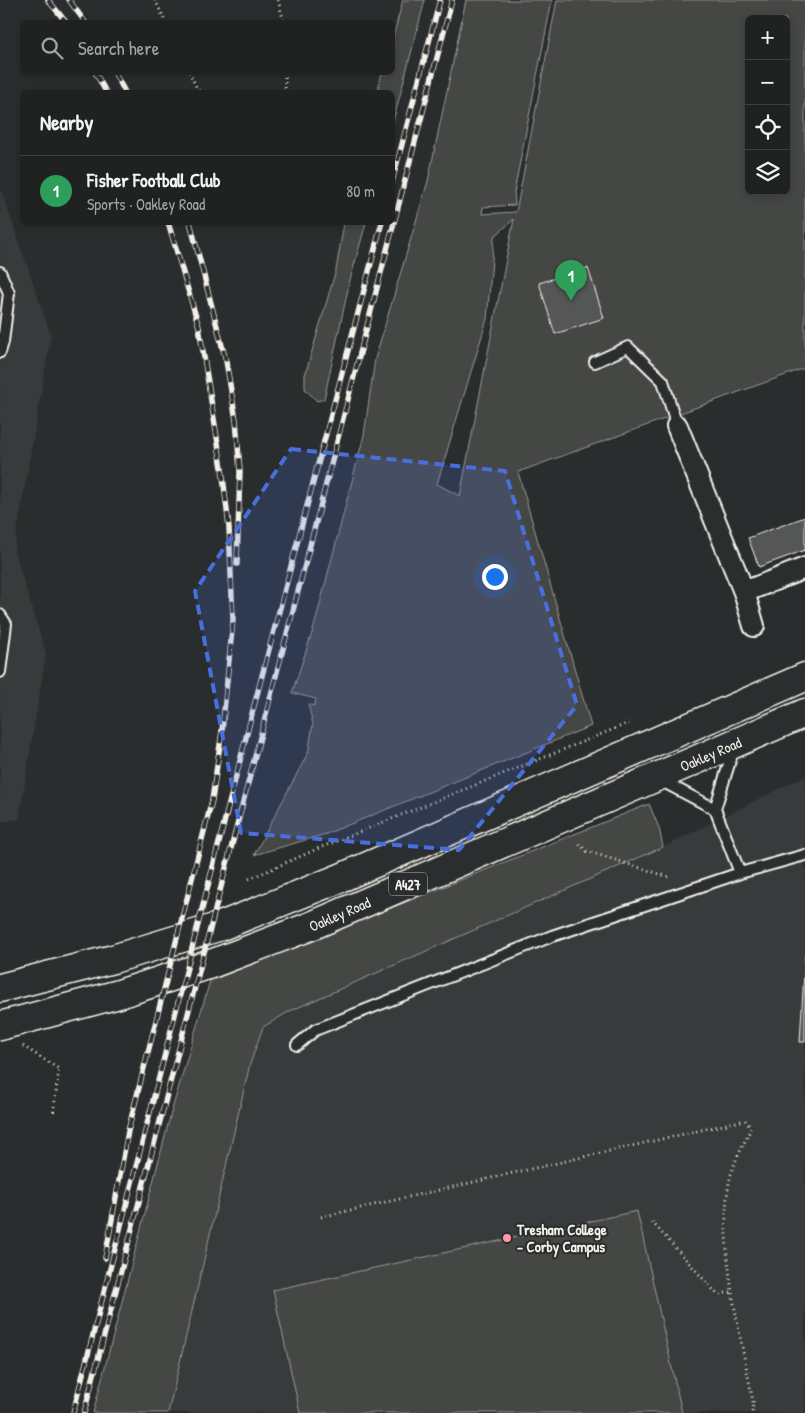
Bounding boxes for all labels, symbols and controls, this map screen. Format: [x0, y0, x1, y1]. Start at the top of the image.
map controls [745, 15, 790, 195]
button: + [745, 15, 790, 60]
search box [20, 20, 395, 75]
icon: search [38, 34, 66, 62]
text: Search here [78, 35, 159, 61]
button: − [745, 60, 790, 105]
button: locate [745, 105, 790, 150]
text: Nearby [40, 108, 93, 137]
button: layers [745, 150, 790, 195]
text: Fisher Football Club [87, 167, 221, 193]
text: 1 [53, 180, 59, 202]
text: 80 m [346, 180, 375, 202]
text: Sports · Oakley Road [87, 193, 205, 215]
pin: 1 [555, 260, 587, 301]
your location [482, 564, 508, 590]
street label: Oakley Road [677, 731, 745, 776]
road number: A427 [389, 872, 427, 896]
street label: Oakley Road [306, 891, 374, 936]
place label: Tresham College - Corby Campus [516, 1219, 607, 1258]
marker: Tresham College - Corby Campus [501, 1232, 513, 1244]

